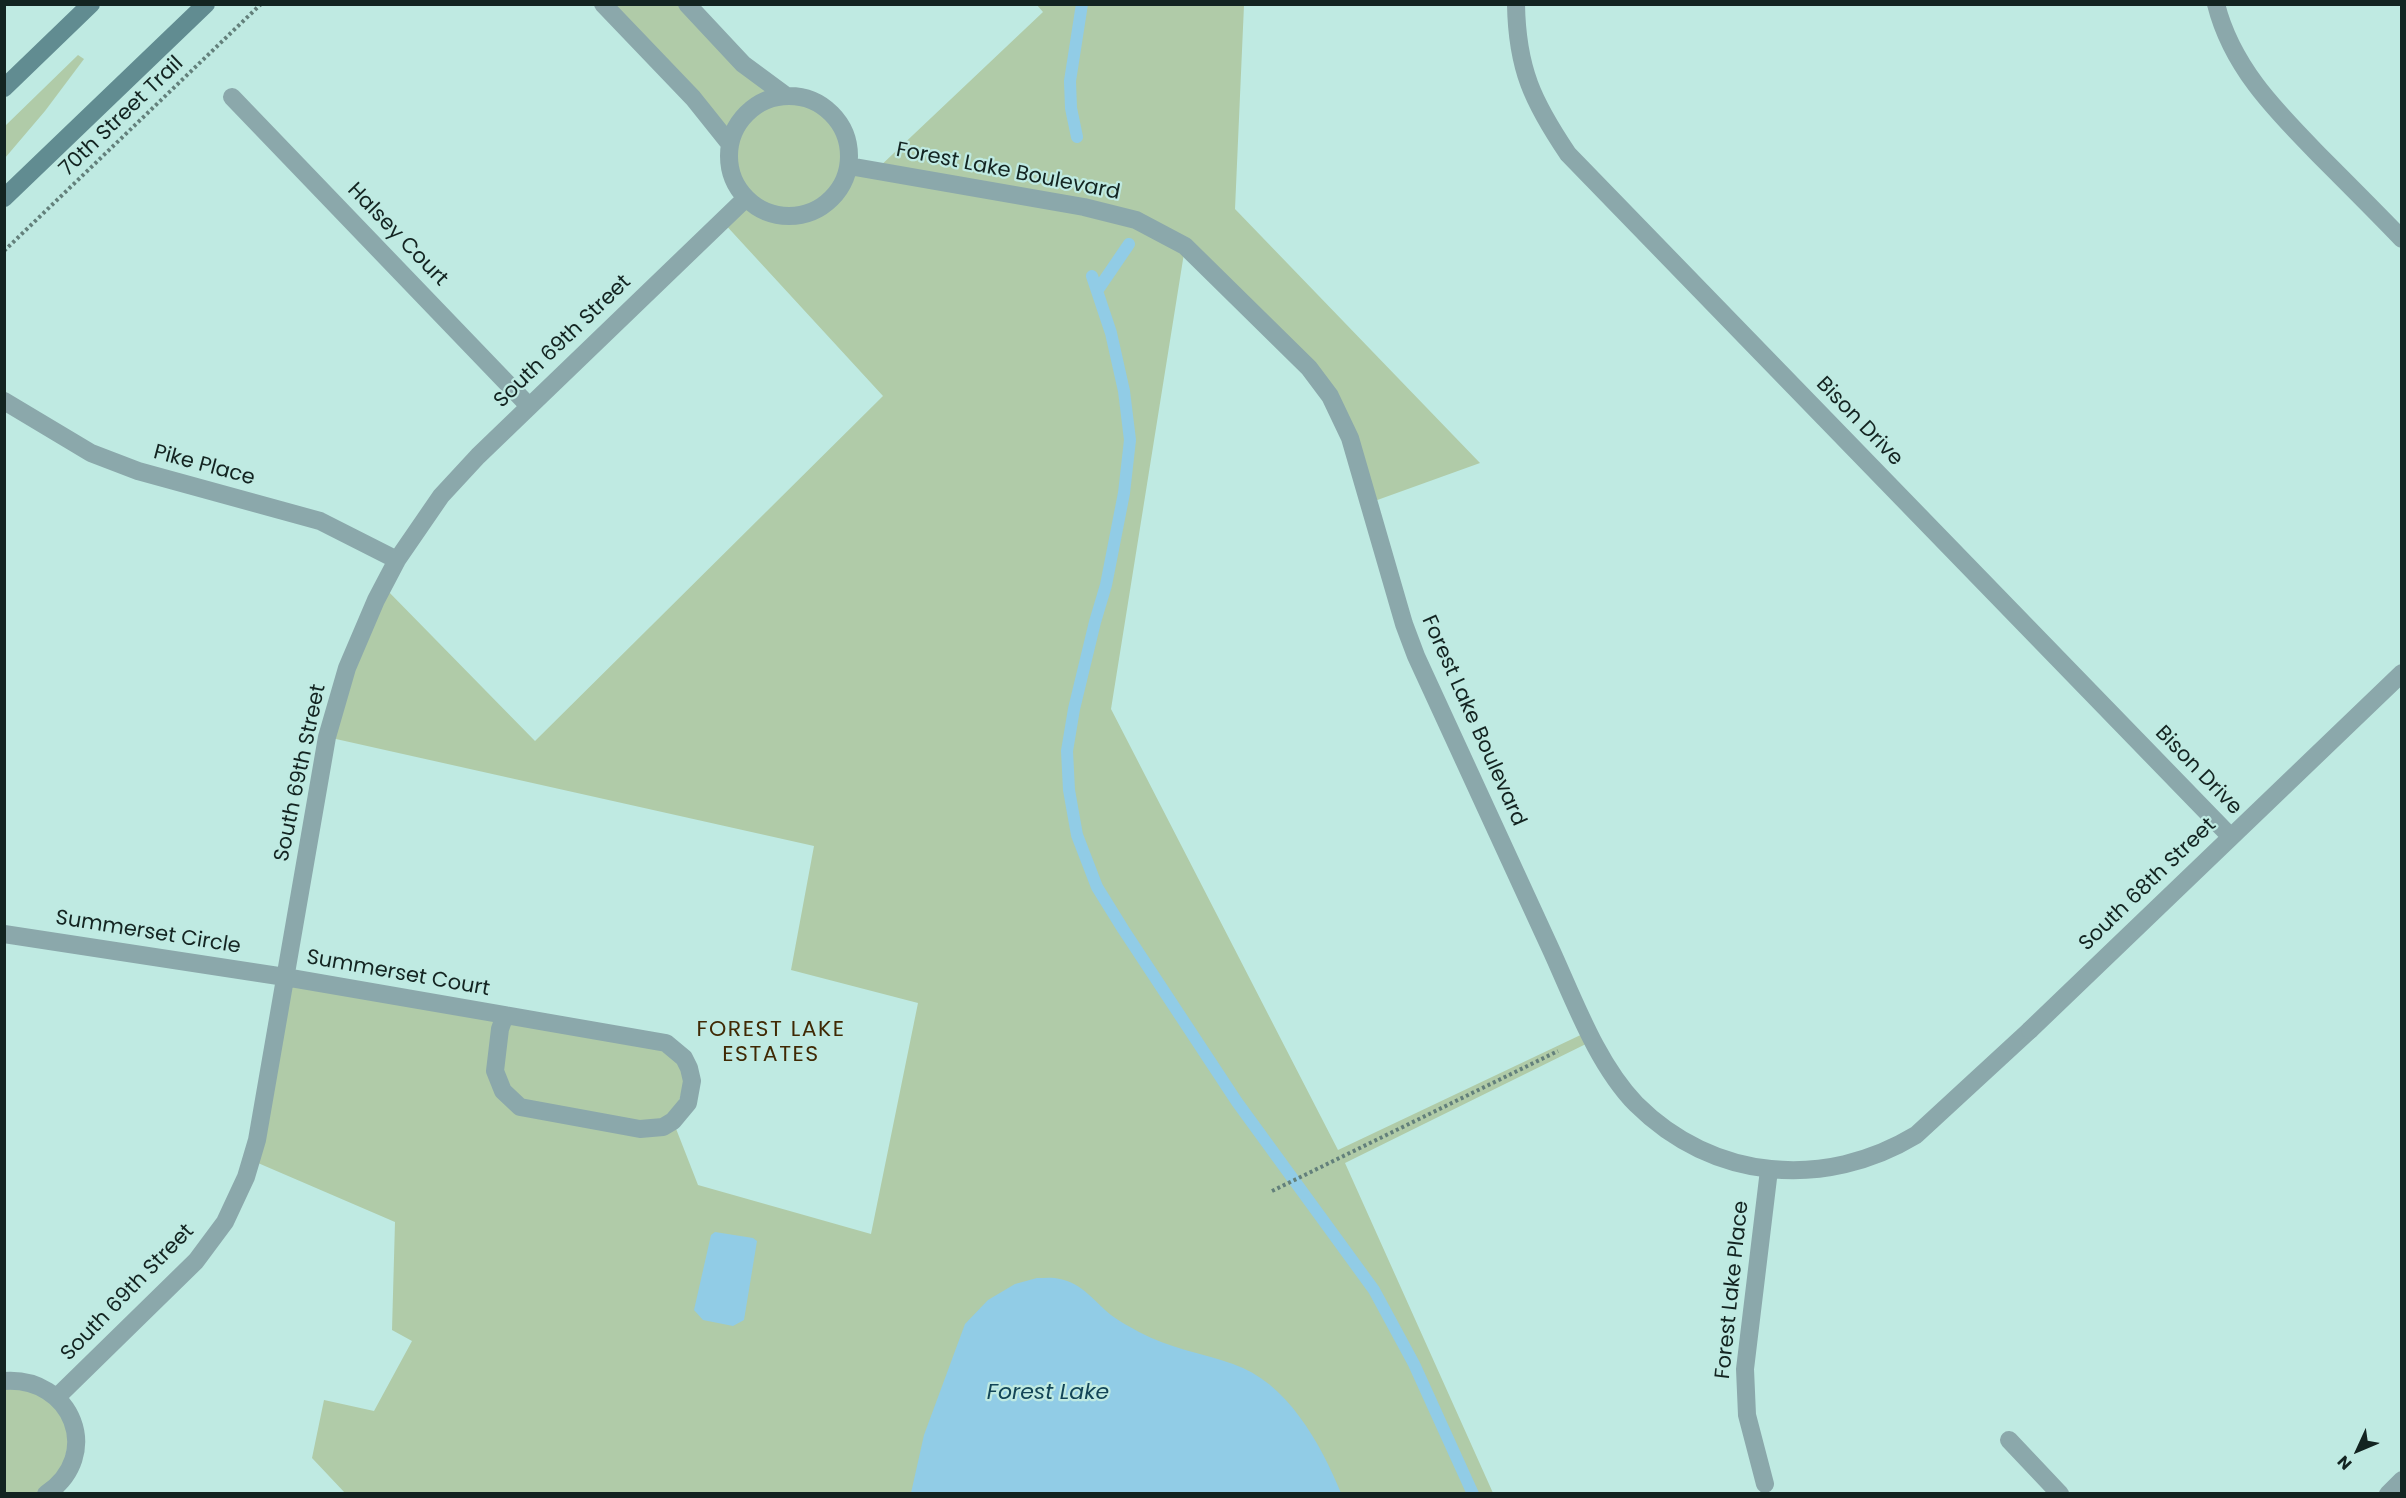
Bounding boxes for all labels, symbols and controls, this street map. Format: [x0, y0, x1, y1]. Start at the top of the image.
street label: 70th Street Trail [55, 52, 189, 182]
street label: Forest Lake Boulevard [894, 138, 1122, 206]
street label: Halsey Court [341, 178, 453, 292]
street label: South 69th Street [489, 270, 637, 414]
street label: Bison Drive [1810, 372, 1908, 472]
street label: Pike Place [150, 440, 258, 492]
street label: Forest Lake Boulevard [1415, 612, 1531, 830]
street label: South 69th Street [270, 682, 332, 864]
street label: Bison Drive [2149, 721, 2247, 821]
street label: South 68th Street [2074, 813, 2222, 957]
street label: Summerset Circle [54, 906, 242, 960]
street label: Summerset Court [304, 945, 492, 1003]
district label: FOREST LAKE ESTATES [696, 1017, 846, 1068]
street label: Forest Lake Place [1711, 1200, 1755, 1380]
street label: South 69th Street [56, 1219, 200, 1367]
water label: Forest Lake [987, 1380, 1109, 1406]
north arrow [2328, 1420, 2388, 1480]
text: N [2332, 1451, 2357, 1475]

